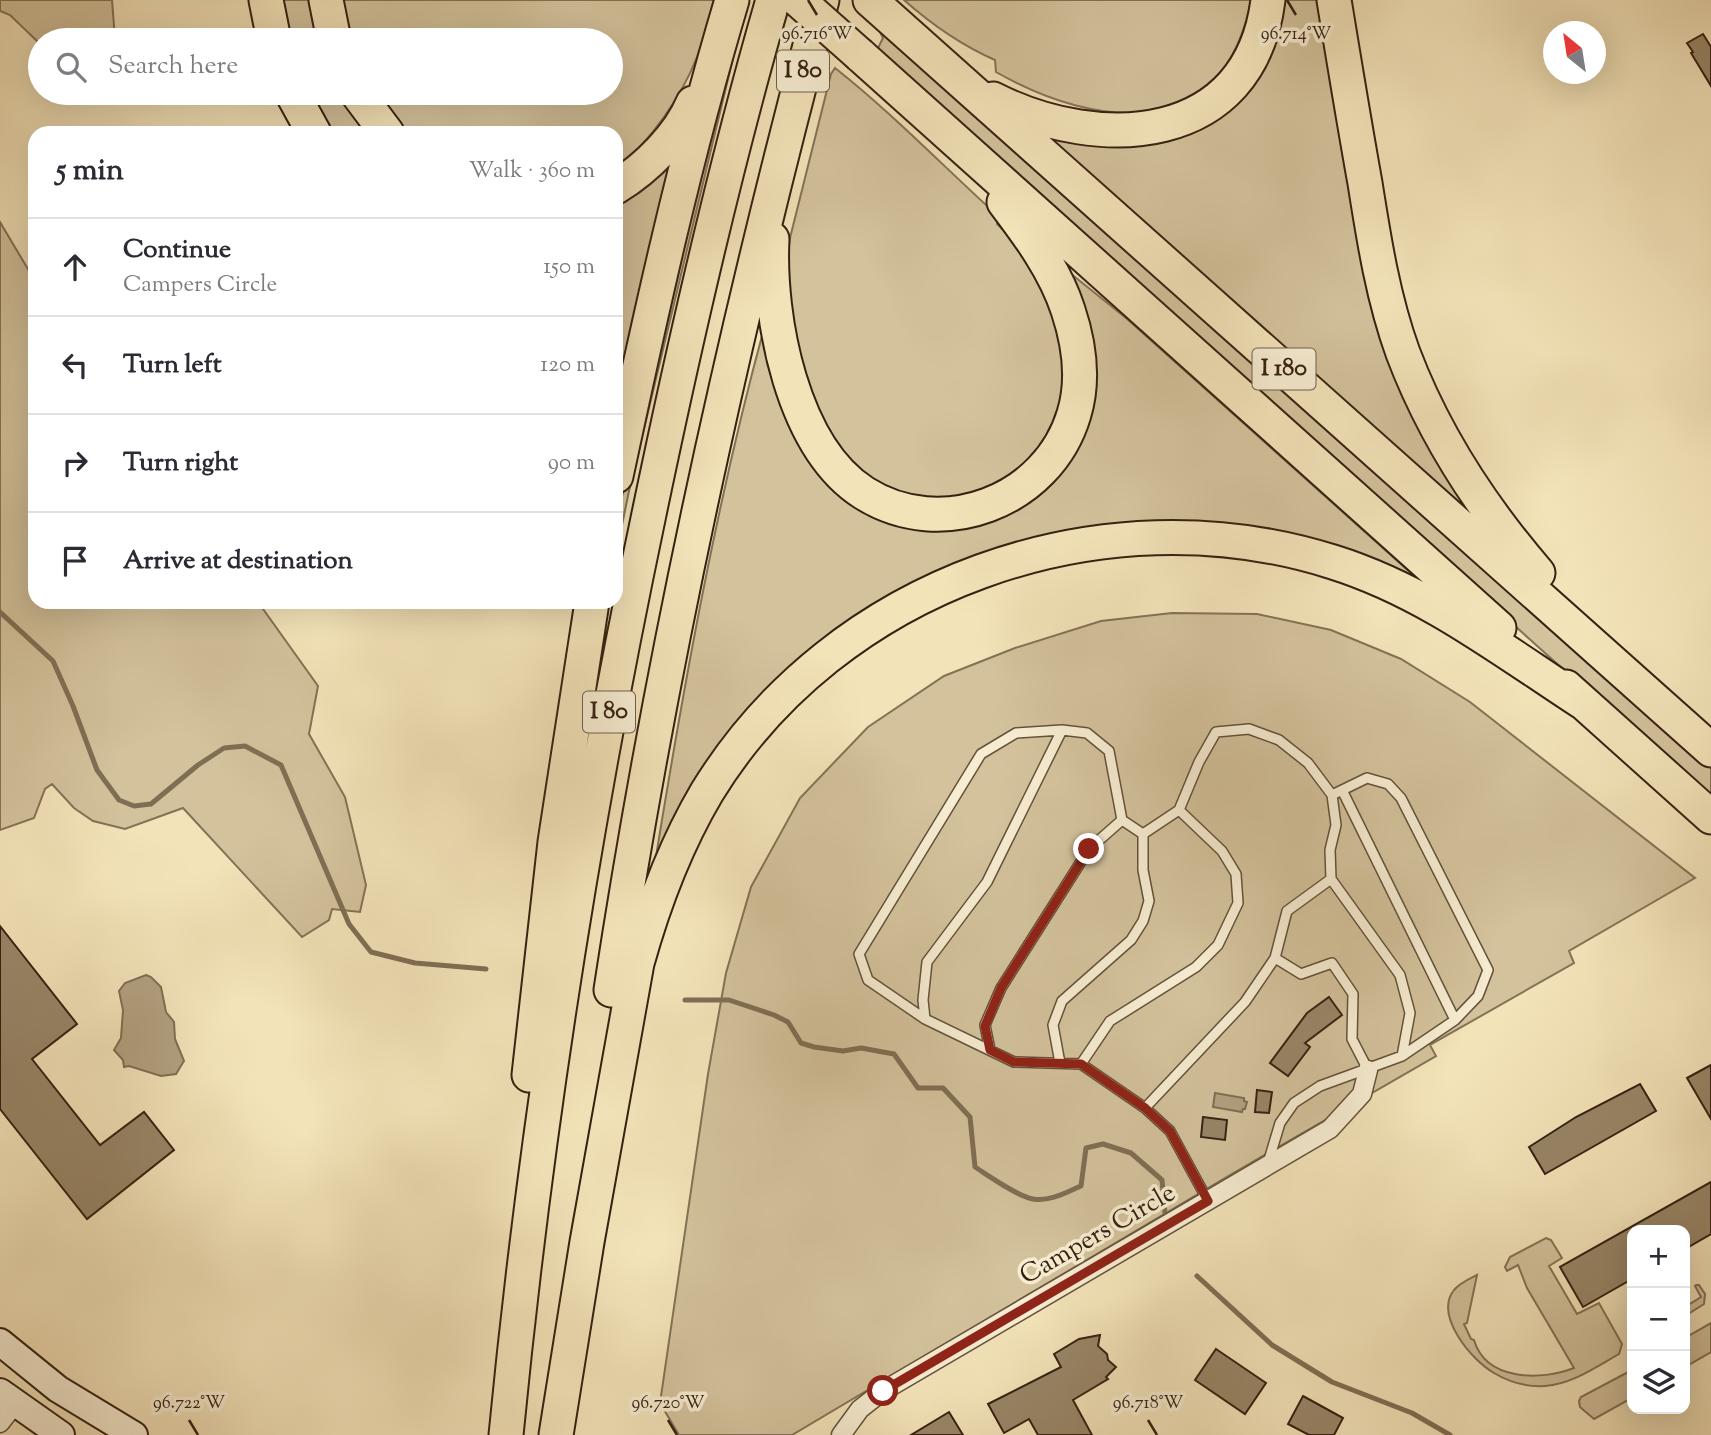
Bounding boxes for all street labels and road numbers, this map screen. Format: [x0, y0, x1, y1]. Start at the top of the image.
road number: I 80 [777, 50, 829, 92]
road number: I 180 [1252, 348, 1316, 390]
road number: I 80 [583, 692, 635, 732]
street label: Campers Circle [1013, 1175, 1183, 1295]

